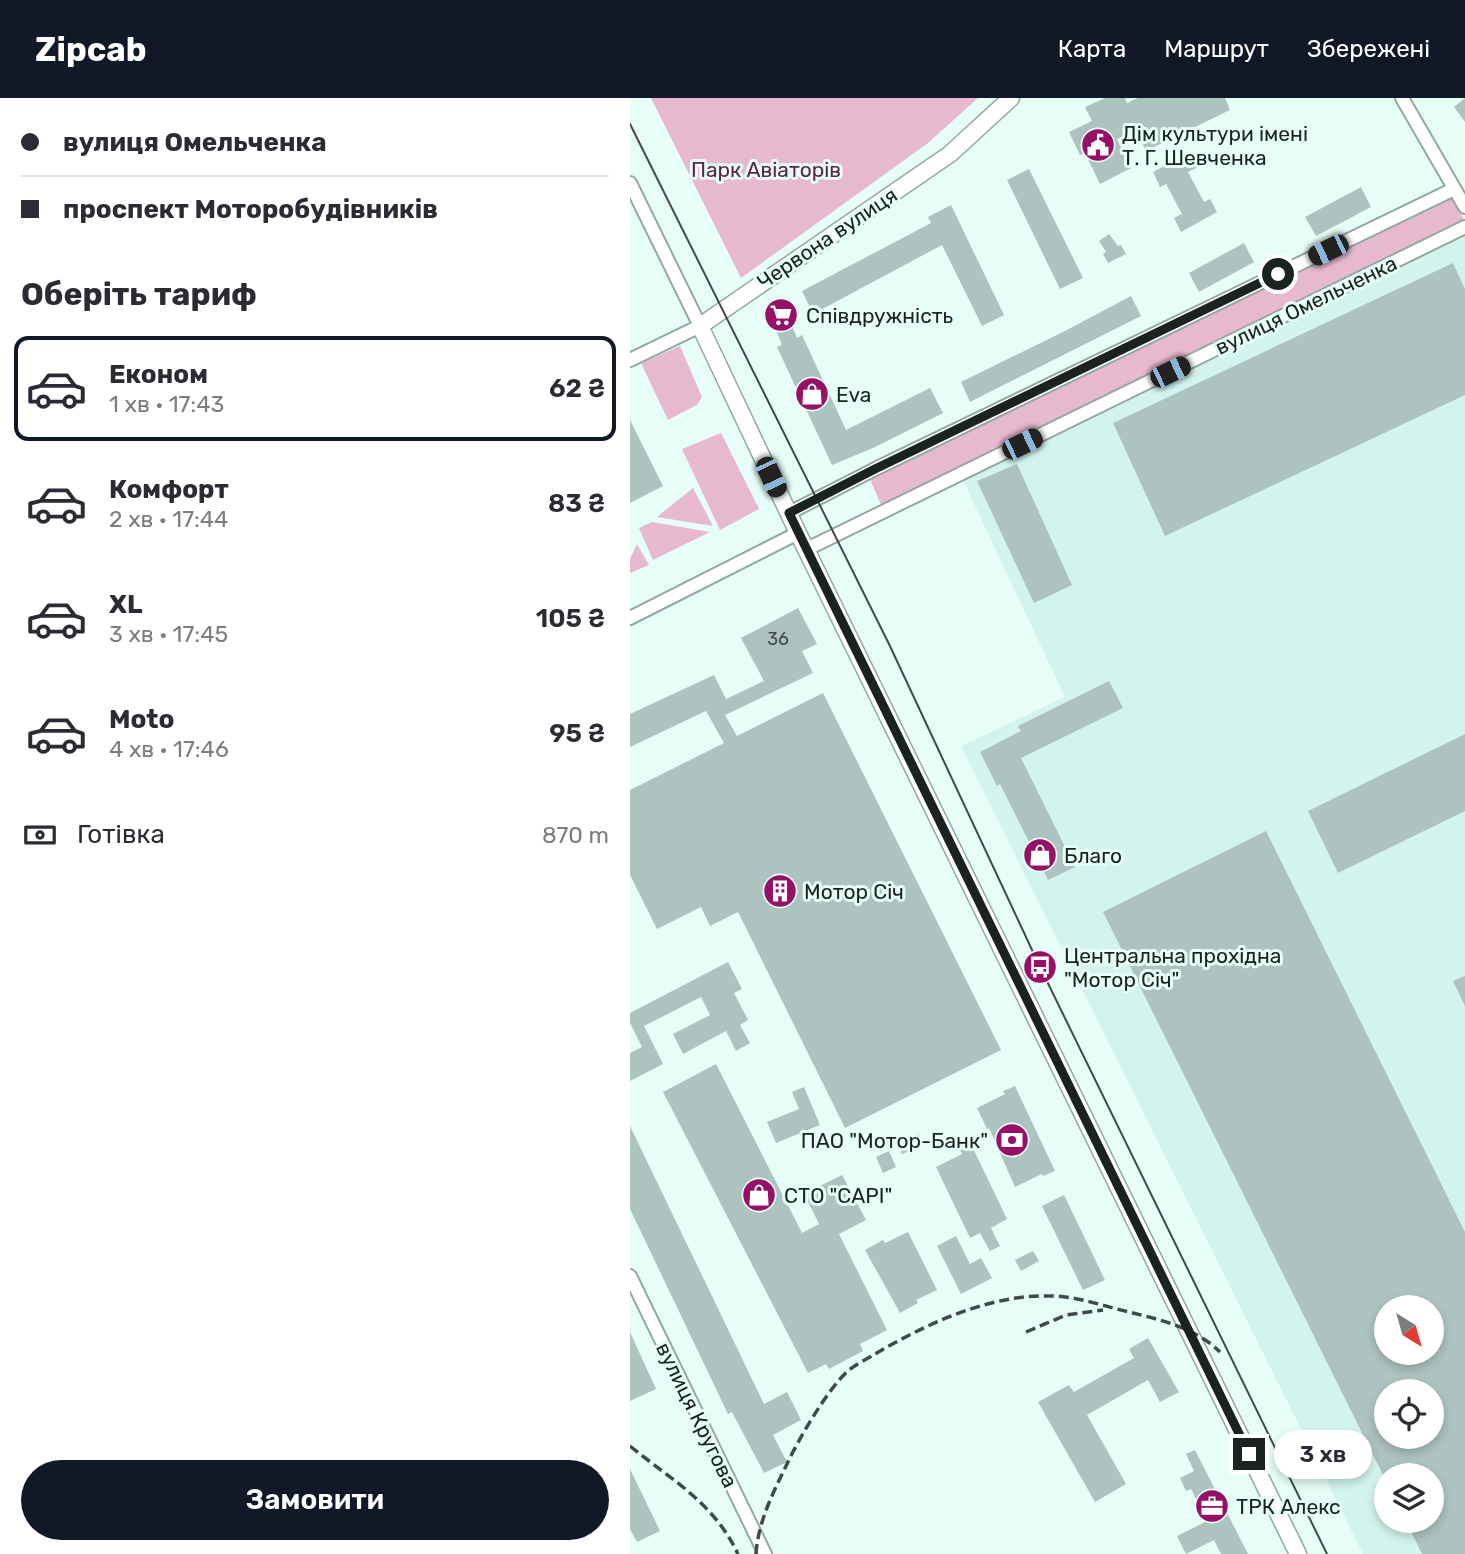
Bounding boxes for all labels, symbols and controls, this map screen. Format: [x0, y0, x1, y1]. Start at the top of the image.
text: Zipcab [35, 30, 146, 69]
text: Карта [1058, 35, 1126, 63]
text: Маршрут [1164, 35, 1269, 63]
text: Збережені [1307, 35, 1430, 63]
place label: Дім культури імені Т. Г. Шевченка [1122, 121, 1308, 170]
public building icon: Дім культури імені Т. Г. Шевченка [1079, 126, 1117, 164]
text: вулиця Омельченка [63, 127, 327, 158]
park label: Парк Авіаторів [691, 157, 841, 182]
street label: Червона вулиця [752, 182, 902, 294]
text: проспект Моторобудівників [63, 194, 438, 225]
car [1305, 231, 1352, 269]
street label: вулиця Омельченка [1211, 250, 1401, 360]
route start [1262, 258, 1294, 290]
text: Оберіть тариф [21, 275, 257, 313]
supermarket icon: Співдружність [762, 296, 800, 334]
place label: Співдружність [806, 303, 953, 328]
car [1147, 353, 1194, 391]
icon: car [25, 357, 88, 420]
text: Економ [109, 359, 208, 390]
text: 62 ₴ [549, 373, 605, 404]
shop icon: Eva [793, 375, 831, 413]
place label: Eva [836, 382, 871, 407]
text: 1 хв · 17:43 [109, 390, 224, 418]
car [999, 425, 1046, 463]
car [753, 454, 790, 500]
icon: car [25, 472, 88, 535]
text: Комфорт [109, 474, 229, 505]
text: 83 ₴ [548, 488, 605, 519]
text: 2 хв · 17:44 [109, 505, 228, 533]
icon: car [25, 587, 88, 650]
text: XL [109, 589, 142, 620]
text: 105 ₴ [536, 603, 605, 634]
text: 3 хв · 17:45 [109, 620, 228, 648]
house number: 36 [767, 628, 789, 650]
icon: car [25, 702, 88, 765]
text: Moto [109, 704, 174, 735]
text: 95 ₴ [549, 718, 605, 749]
text: 4 хв · 17:46 [109, 735, 229, 763]
icon: cash [21, 816, 59, 854]
text: Готівка [77, 819, 165, 850]
text: 870 m [542, 821, 609, 849]
shop icon: Благо [1021, 836, 1059, 874]
place label: Благо [1064, 843, 1122, 868]
building icon: Мотор Січ [761, 872, 799, 910]
place label: Мотор Січ [804, 879, 904, 904]
place label: Центральна прохідна "Мотор Січ" [1064, 943, 1281, 992]
bus stop icon: Центральна прохідна "Мотор Січ" [1021, 948, 1059, 986]
bank icon: ПАО "Мотор-Банк" [993, 1121, 1031, 1159]
place label: ПАО "Мотор-Банк" [801, 1128, 988, 1153]
shop icon: СТО "CAPI" [740, 1176, 778, 1214]
place label: СТО "CAPI" [784, 1183, 892, 1208]
north arrow [1374, 1295, 1444, 1365]
map controls [1374, 1295, 1444, 1533]
street label: вулиця Кругова [651, 1338, 743, 1492]
button: locate [1374, 1379, 1444, 1449]
callout: 3 хв [1274, 1430, 1372, 1478]
route end [1233, 1438, 1265, 1470]
text: 3 хв [1300, 1440, 1346, 1468]
button: Замовити [21, 1460, 609, 1540]
button: layers [1374, 1463, 1444, 1533]
office icon: ТРК Алекс [1193, 1487, 1231, 1525]
place label: ТРК Алекс [1236, 1494, 1341, 1519]

